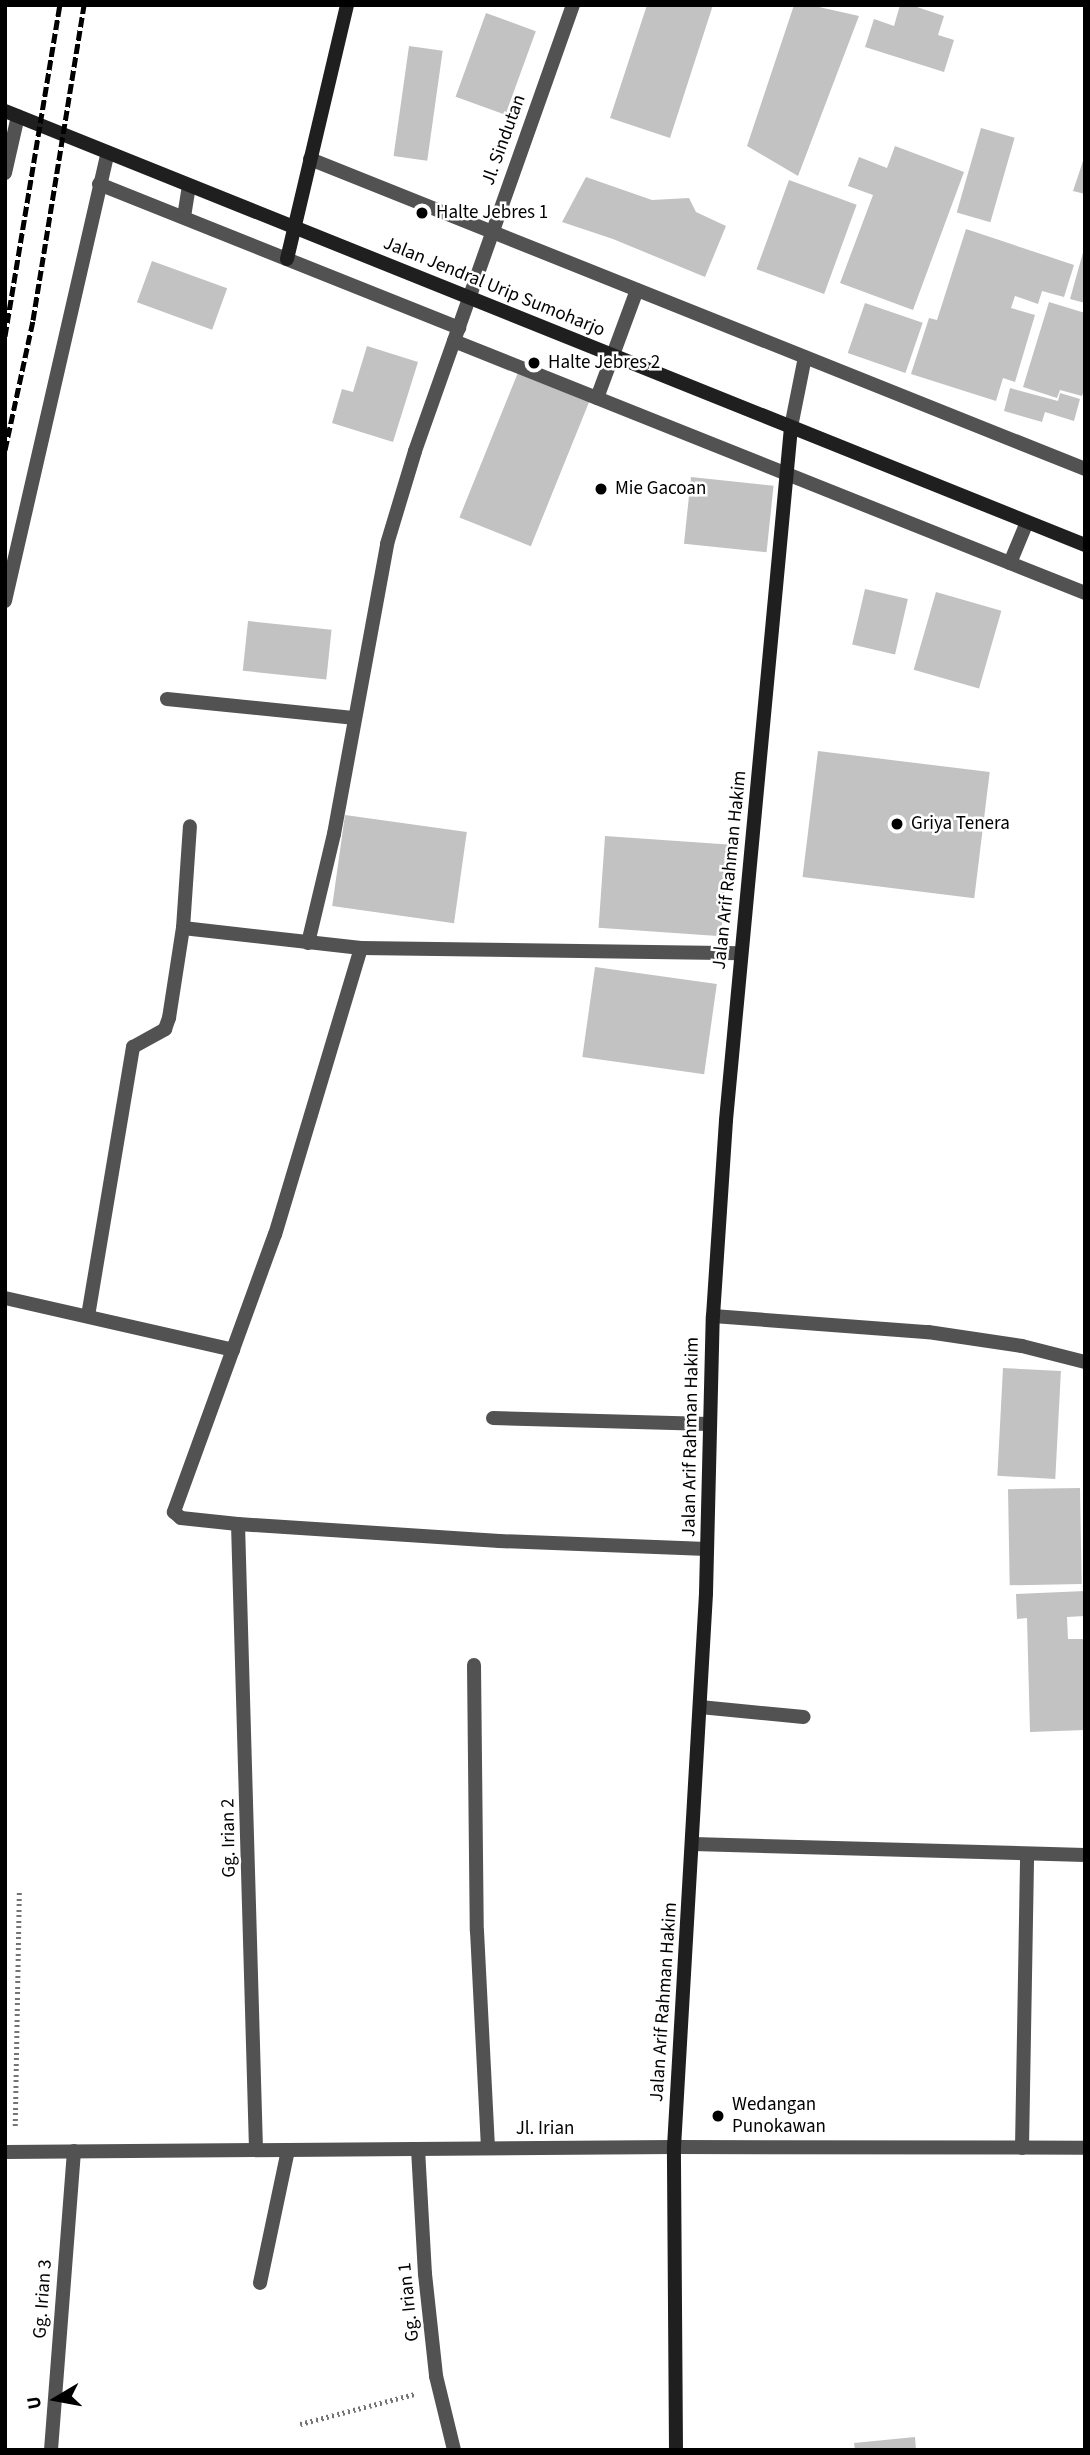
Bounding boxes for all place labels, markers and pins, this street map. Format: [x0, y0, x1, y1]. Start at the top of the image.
place label: Halte Jebres 1 [436, 202, 548, 224]
marker: Halte Jebres 1 [414, 205, 430, 221]
place label: Halte Jebres 2 [548, 352, 660, 374]
marker: Halte Jebres 2 [526, 355, 542, 371]
place label: Mie Gacoan [615, 478, 706, 500]
marker: Mie Gacoan [593, 481, 609, 497]
place label: Griya Tenera [911, 813, 1010, 835]
marker: Griya Tenera [889, 816, 905, 832]
place label: Wedangan Punokawan [732, 2094, 826, 2138]
marker: Wedangan Punokawan [710, 2108, 726, 2124]

